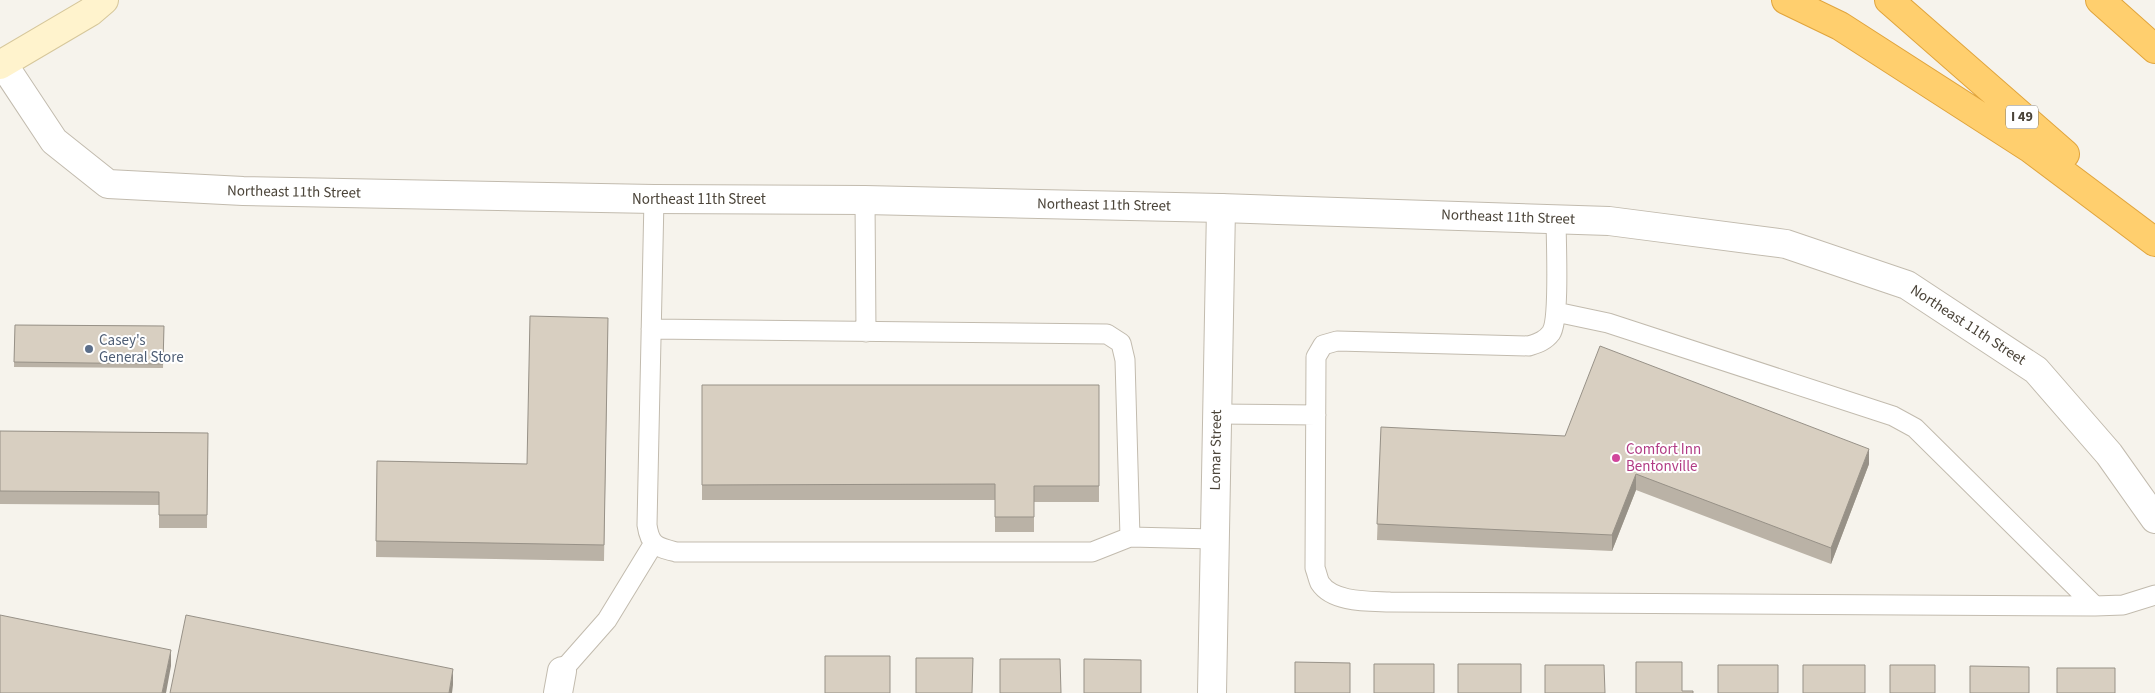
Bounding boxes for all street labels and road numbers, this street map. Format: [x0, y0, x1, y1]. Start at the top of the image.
road number: I 49 [2006, 105, 2038, 128]
street label: Northeast 11th Street [227, 180, 361, 204]
street label: Northeast 11th Street [632, 189, 766, 210]
street label: Northeast 11th Street [1037, 193, 1171, 217]
street label: Northeast 11th Street [1441, 204, 1575, 230]
street label: Northeast 11th Street [1906, 280, 2030, 370]
street label: Lomar Street [1205, 409, 1227, 491]

